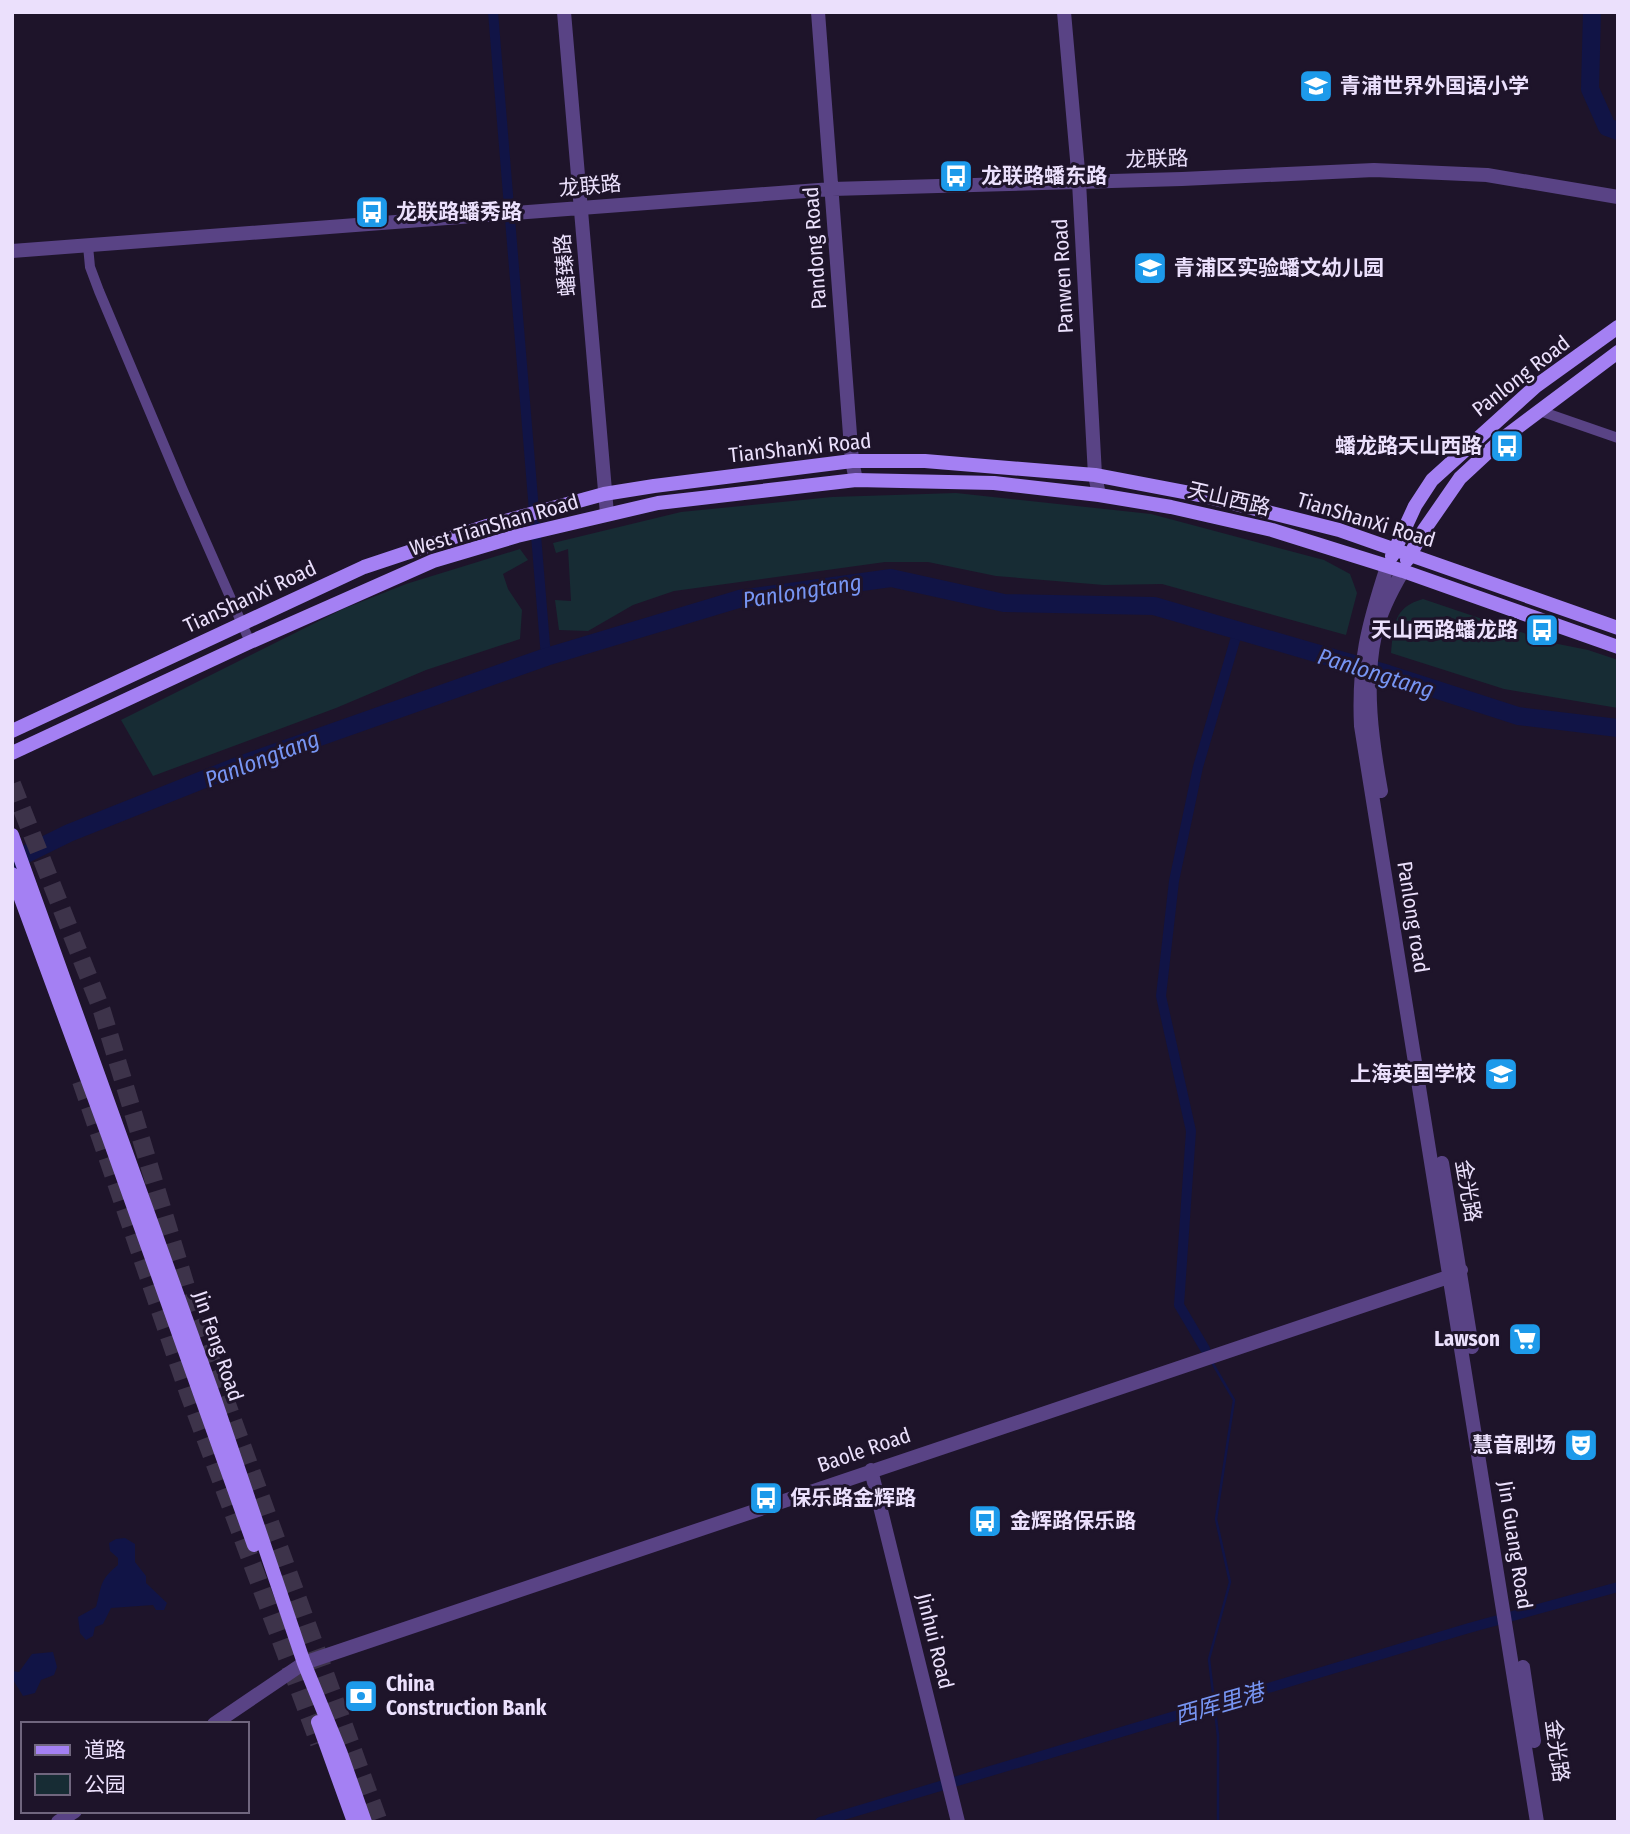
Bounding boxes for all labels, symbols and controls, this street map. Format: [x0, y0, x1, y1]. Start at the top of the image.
school or university icon: 青浦世界外国语小学 [1297, 67, 1335, 105]
place label: 青浦世界外国语小学 [1340, 73, 1529, 99]
street label: 龙联路 [1125, 145, 1189, 173]
bus stop icon: 龙联路蟠东路 [937, 157, 975, 195]
place label: 龙联路蟠东路 [981, 163, 1107, 189]
street label: 龙联路 [557, 170, 623, 202]
street label: Pandong Road [798, 186, 832, 310]
bus stop icon: 龙联路蟠秀路 [353, 193, 391, 231]
place label: 龙联路蟠秀路 [396, 199, 522, 225]
street label: Panwen Road [1047, 218, 1079, 334]
street label: 蟠臻路 [549, 232, 581, 298]
school or university icon: 青浦区实验蟠文幼儿园 [1131, 249, 1169, 287]
place label: 青浦区实验蟠文幼儿园 [1174, 255, 1384, 281]
street label: Panlong Road [1467, 330, 1575, 422]
bus stop icon: 蟠龙路天山西路 [1488, 427, 1526, 465]
street label: TianShanXi Road [727, 428, 873, 468]
place label: 蟠龙路天山西路 [1335, 433, 1482, 459]
street label: 天山西路 [1185, 477, 1273, 521]
street label: TianShanXi Road [1294, 487, 1438, 553]
street label: West TianShan Road [407, 488, 581, 562]
street label: TianShanXi Road [180, 555, 320, 639]
water label: Panlongtang [741, 568, 863, 614]
bus stop icon: 天山西路蟠龙路 [1523, 611, 1561, 649]
place label: 天山西路蟠龙路 [1371, 617, 1518, 643]
water label: Panlongtang [1314, 642, 1438, 704]
water label: Panlongtang [201, 724, 323, 794]
street label: Panlong road [1391, 859, 1435, 975]
school or university icon: 上海英国学校 [1482, 1055, 1520, 1093]
place label: 上海英国学校 [1350, 1061, 1476, 1087]
street label: 金光路 [1450, 1158, 1486, 1224]
street label: Jin Feng Road [187, 1287, 249, 1405]
supermarket icon: Lawson [1506, 1320, 1544, 1358]
place label: Lawson [1434, 1326, 1500, 1352]
street label: Baole Road [814, 1422, 914, 1478]
theatre icon: 慧音剧场 [1562, 1426, 1600, 1464]
place label: 慧音剧场 [1472, 1432, 1556, 1458]
bus stop icon: 保乐路金辉路 [747, 1479, 785, 1517]
street label: Jin Guang Road [1492, 1479, 1538, 1611]
place label: 保乐路金辉路 [790, 1485, 916, 1511]
bus stop icon: 金辉路保乐路 [966, 1502, 1004, 1540]
place label: 金辉路保乐路 [1010, 1508, 1136, 1534]
street label: Jinhui Road [911, 1590, 959, 1692]
place label: China Construction Bank [386, 1671, 547, 1721]
bank icon: China Construction Bank [342, 1677, 380, 1715]
water label: 西厍里港 [1171, 1677, 1270, 1730]
street label: 金光路 [1540, 1718, 1574, 1784]
legend [21, 1722, 248, 1813]
text: 道路 [84, 1737, 126, 1763]
text: 公园 [84, 1772, 126, 1798]

